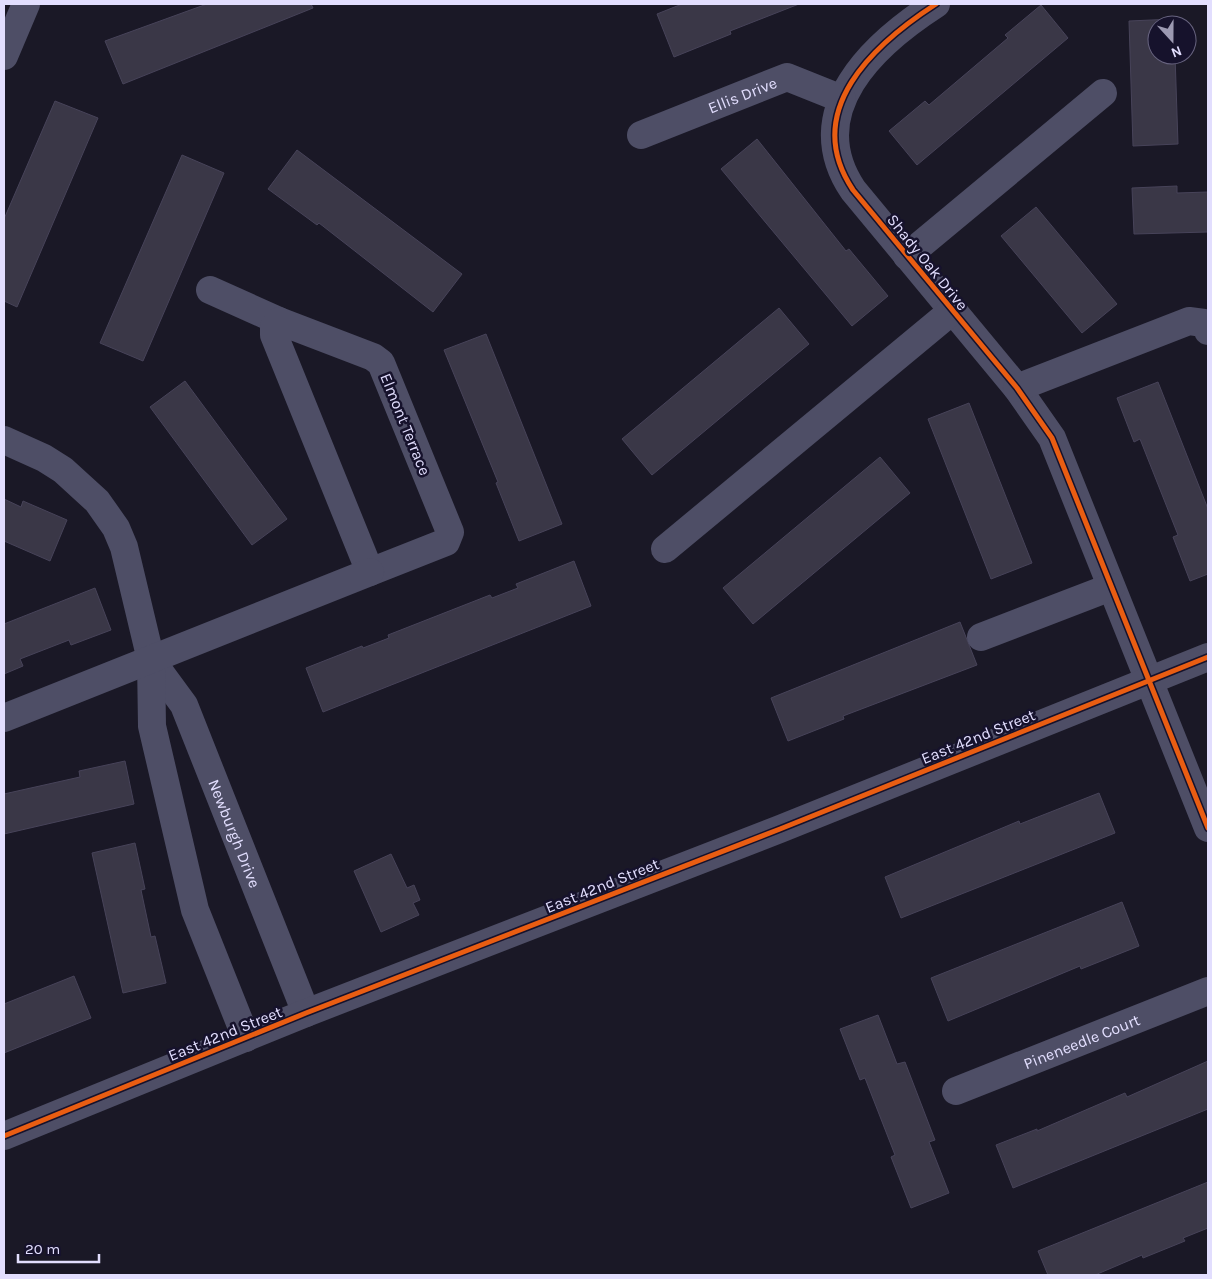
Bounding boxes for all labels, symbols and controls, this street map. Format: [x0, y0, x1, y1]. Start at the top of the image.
north arrow [1147, 15, 1197, 65]
text: N [1169, 42, 1184, 61]
street label: Ellis Drive [705, 73, 780, 117]
street label: Shady Oak Drive [883, 210, 972, 314]
street label: Elmont Terrace [376, 370, 435, 478]
street label: East 42nd Street [918, 705, 1038, 768]
street label: Newburgh Drive [204, 776, 264, 891]
street label: East 42nd Street [542, 854, 662, 917]
street label: East 42nd Street [165, 1002, 285, 1065]
street label: Pineneedle Court [1021, 1010, 1143, 1073]
scale bar [18, 1232, 99, 1264]
text: 20 m [25, 1240, 60, 1258]

